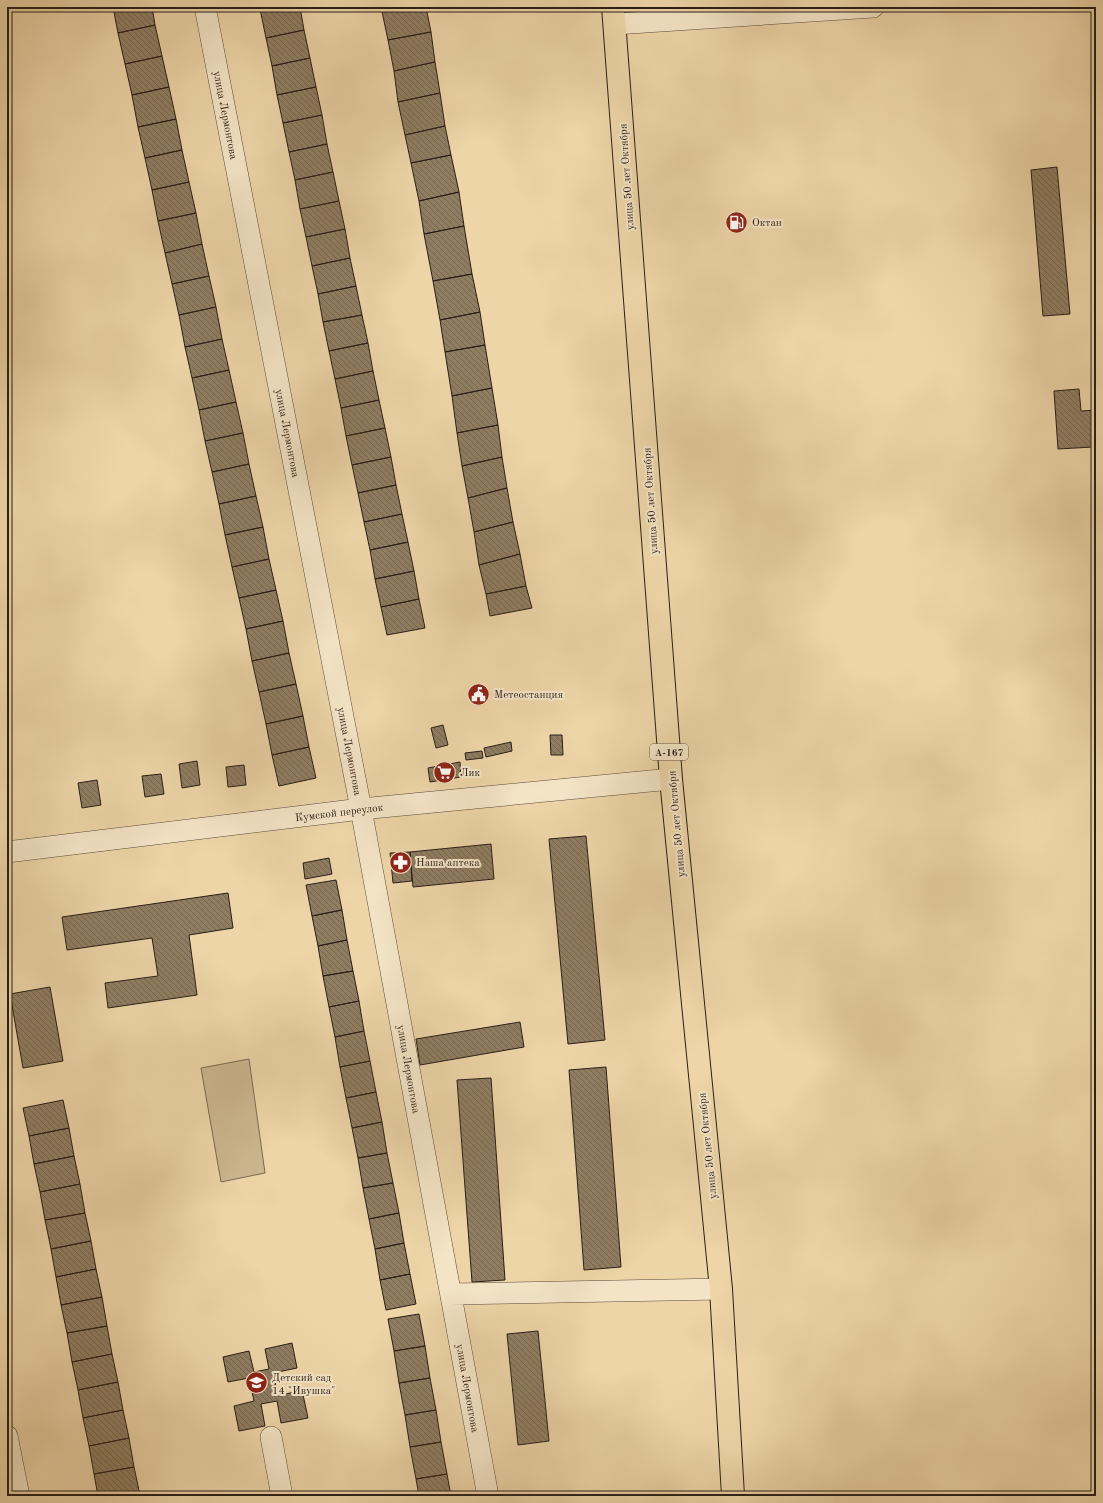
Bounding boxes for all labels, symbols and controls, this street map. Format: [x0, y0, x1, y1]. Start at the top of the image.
street label: улица Лермонтова [211, 70, 239, 161]
street label: улица 50 лет Октября [618, 123, 637, 231]
fuel station icon: Октан [724, 209, 750, 235]
place label: Октан [752, 218, 782, 229]
street label: улица Лермонтова [273, 388, 301, 479]
street label: улица 50 лет Октября [642, 447, 661, 555]
public building icon: Метеостанция [465, 681, 491, 707]
place label: Метеостанция [494, 690, 563, 701]
street label: улица Лермонтова [335, 706, 363, 797]
road number: А-167 [650, 744, 688, 760]
supermarket icon: Лик [432, 759, 458, 785]
place label: Лик [460, 768, 480, 779]
street label: улица 50 лет Октября [667, 770, 688, 878]
street label: Кумской переулок [295, 803, 384, 824]
pharmacy icon: Наша аптека [387, 849, 413, 875]
place label: Наша аптека [416, 858, 480, 869]
street label: улица Лермонтова [394, 1024, 421, 1115]
street label: улица 50 лет Октября [697, 1092, 720, 1200]
street label: улица Лермонтова [453, 1343, 480, 1434]
school or university icon: Детский сад 14 "Ивушка" [243, 1370, 269, 1396]
place label: Детский сад 14 "Ивушка" [272, 1373, 335, 1397]

